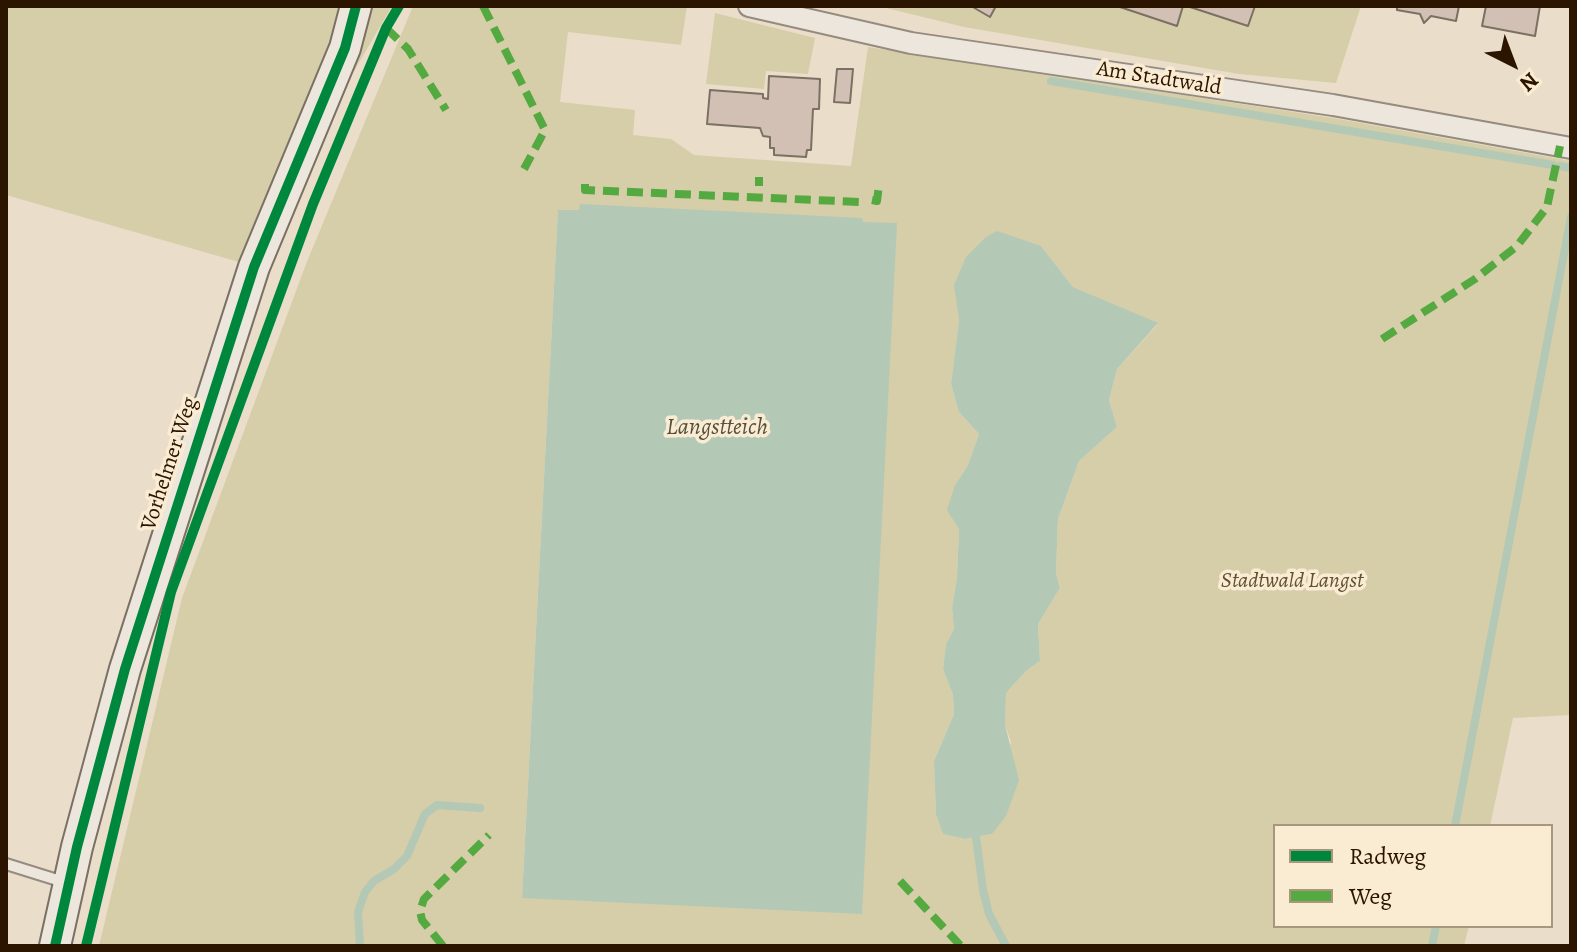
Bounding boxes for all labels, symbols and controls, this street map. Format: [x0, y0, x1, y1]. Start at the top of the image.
north arrow [1473, 24, 1553, 104]
street label: Am Stadtwald [1095, 56, 1223, 102]
text: N [1513, 65, 1545, 98]
street label: Vorhelmer Weg [136, 394, 204, 534]
water label: Langstteich [666, 414, 768, 442]
park label: Stadtwald Langst [1221, 569, 1363, 595]
legend [1273, 824, 1553, 928]
text: Radweg [1349, 840, 1426, 872]
text: Weg [1349, 880, 1392, 912]

